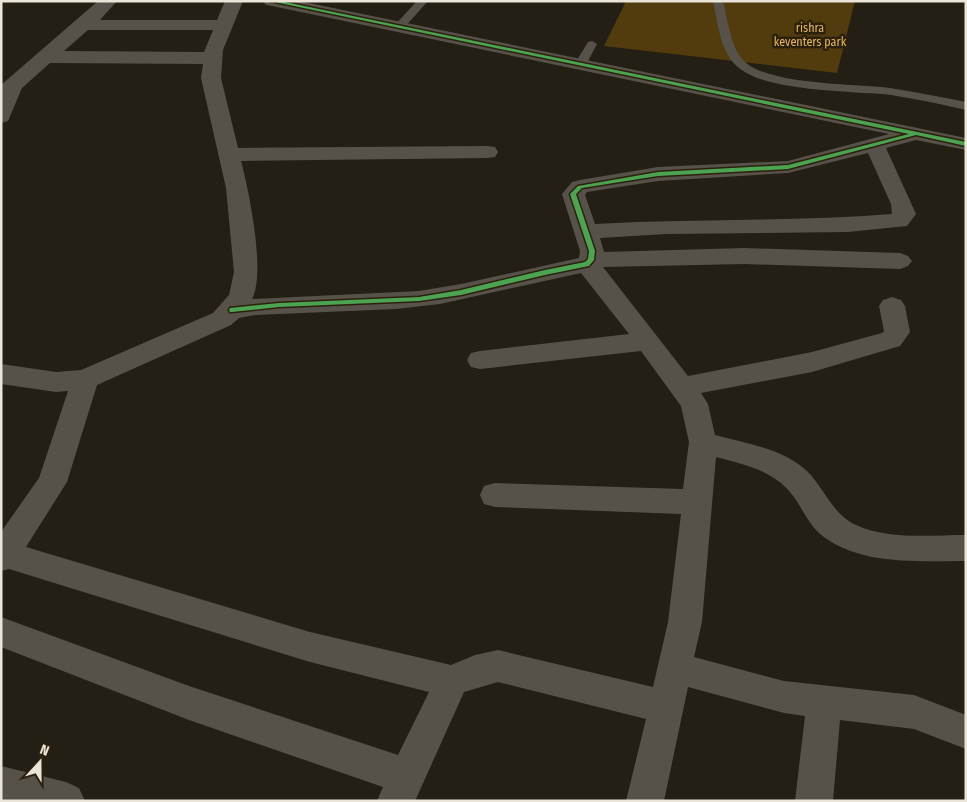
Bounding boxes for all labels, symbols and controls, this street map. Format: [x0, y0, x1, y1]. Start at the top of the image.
park label: rishra keventers park [774, 21, 847, 49]
north arrow [15, 737, 65, 787]
text: N [38, 741, 51, 760]

